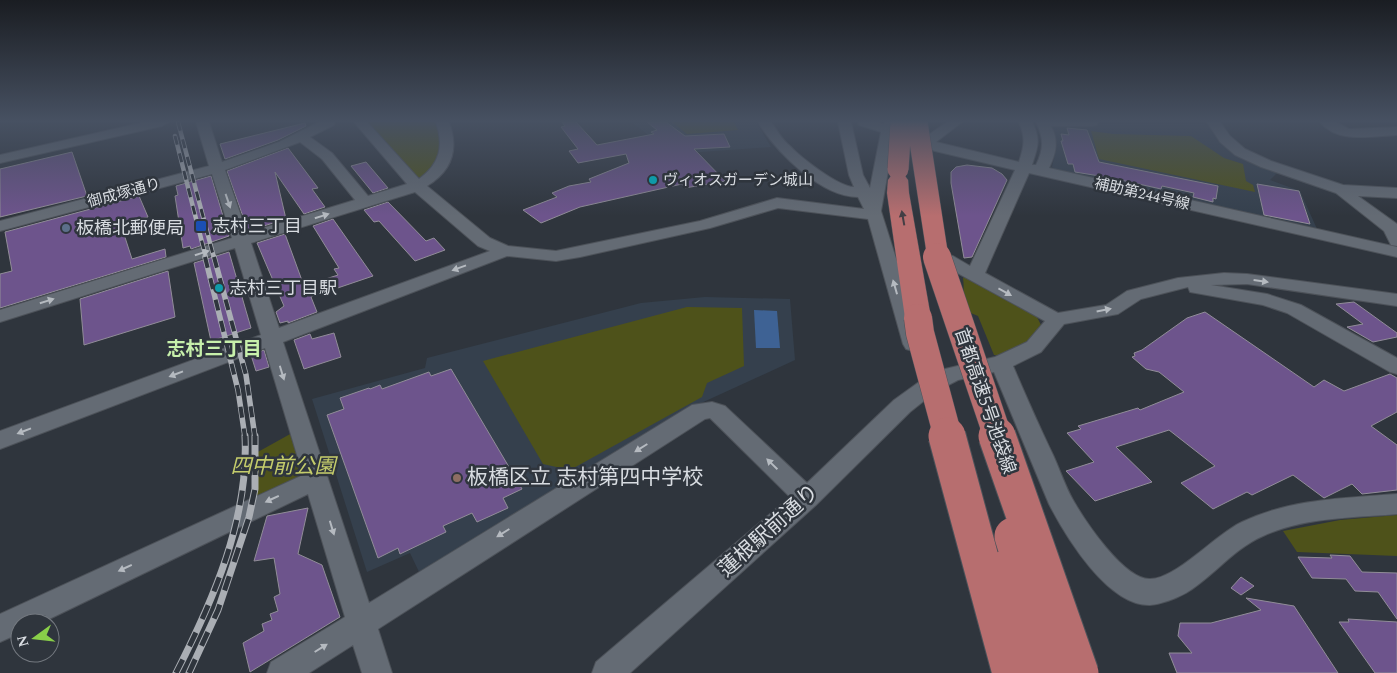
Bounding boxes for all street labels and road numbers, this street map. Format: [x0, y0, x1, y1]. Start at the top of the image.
street label: 御成塚通り [85, 172, 163, 214]
street label: 補助第244号線 [1092, 172, 1192, 216]
street label: 首都高速5号池袋線 [947, 324, 1023, 478]
street label: 蓮根駅前通り [711, 477, 827, 585]

